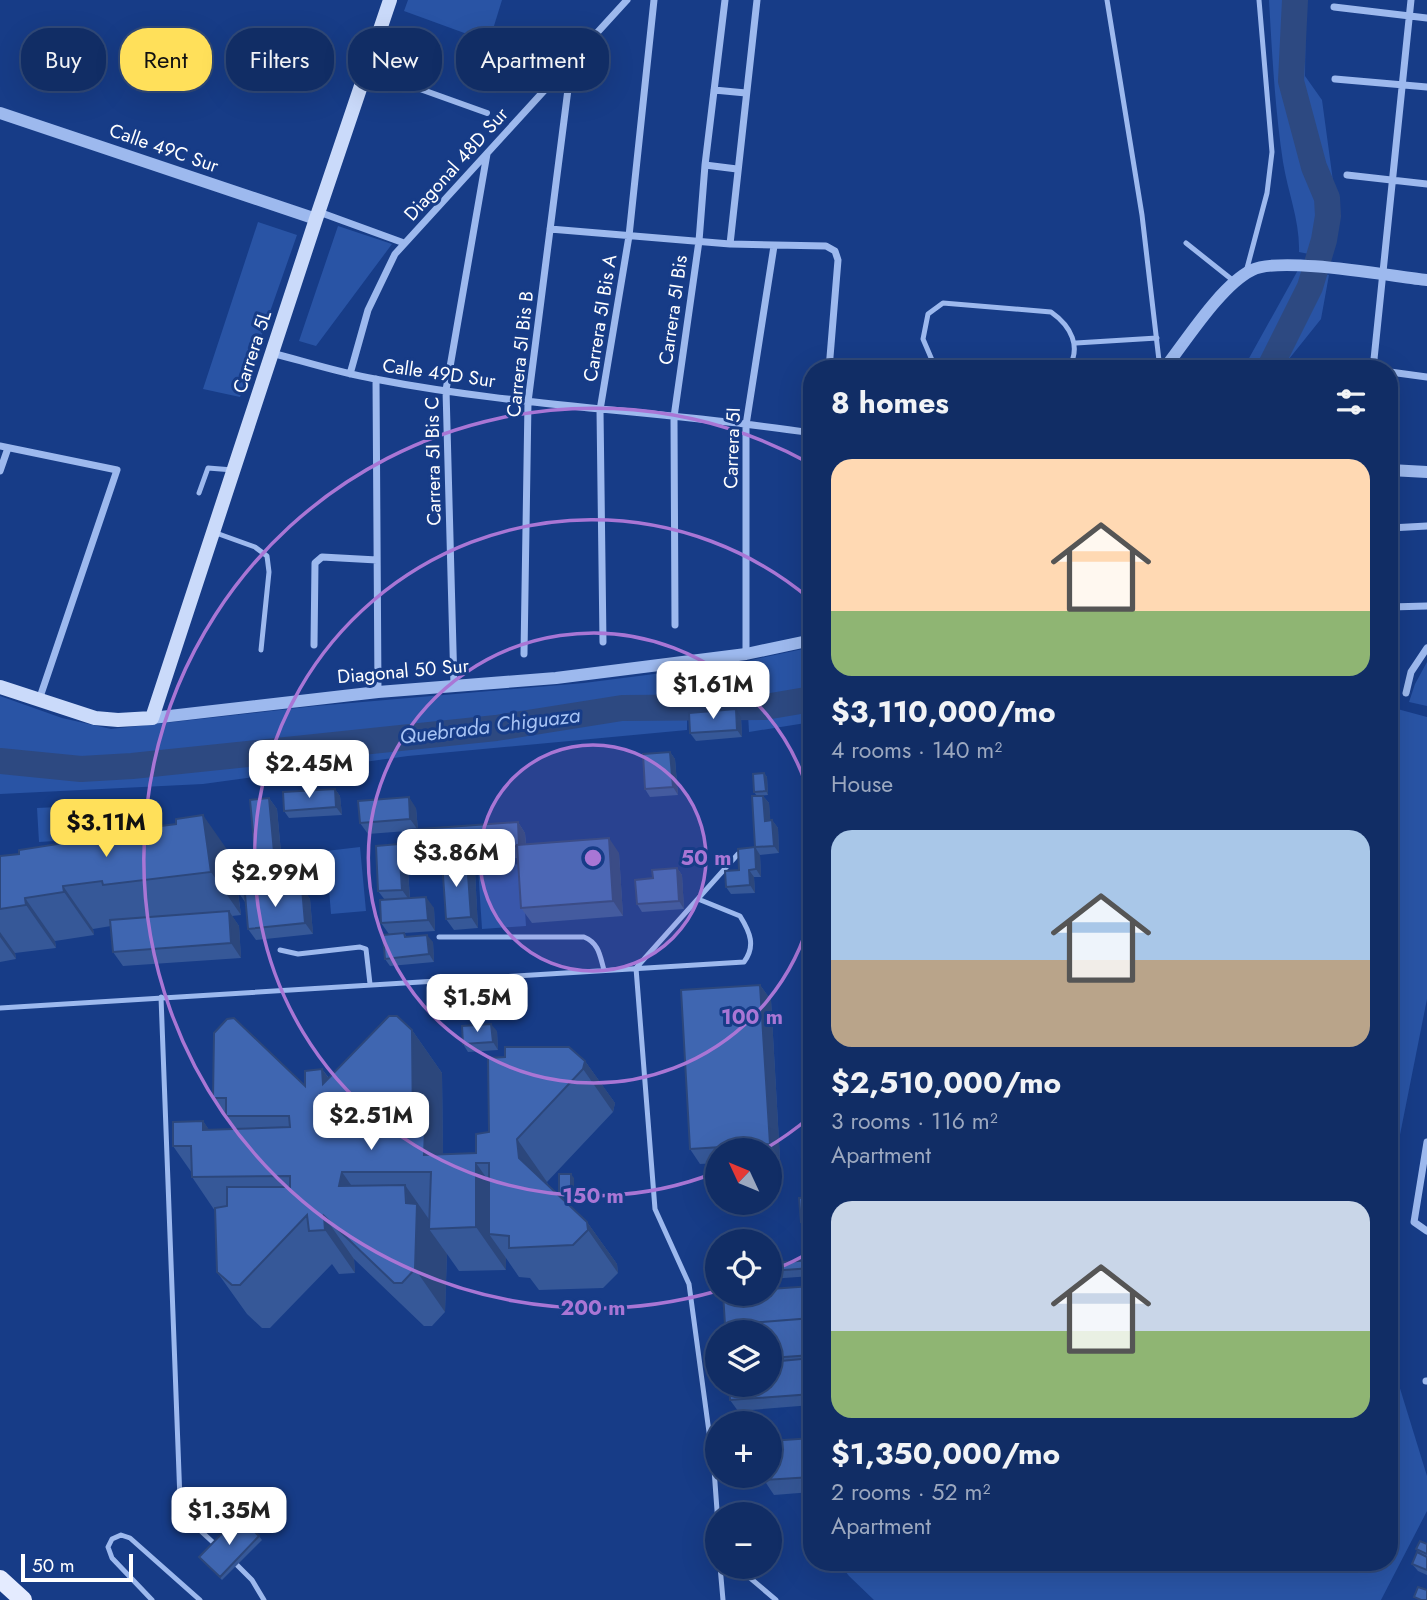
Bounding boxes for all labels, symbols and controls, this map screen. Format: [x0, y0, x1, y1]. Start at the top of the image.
chip: Buy [21, 28, 106, 91]
chip: Rent [120, 28, 212, 91]
chip: Filters [226, 28, 334, 91]
chip: New [348, 28, 442, 91]
chip: Apartment [456, 28, 609, 91]
street label: Diagonal 48D Sur [398, 101, 515, 227]
street label: Calle 49C Sur [106, 117, 223, 179]
street label: Carrera 5I Bis A [577, 252, 623, 384]
street label: Carrera 5I Bis [652, 253, 694, 367]
street label: Carrera 5I Bis B [500, 290, 540, 418]
street label: Carrera 5L [226, 307, 278, 397]
street label: Calle 49D Sur [381, 352, 498, 394]
text: 8 homes [831, 381, 949, 424]
icon: filters [1332, 383, 1370, 421]
street label: Carrera 5I Bis C [418, 396, 448, 526]
street label: Carrera 5I [717, 407, 747, 489]
icon: home [1038, 504, 1164, 630]
street label: Diagonal 50 Sur [336, 652, 470, 690]
pin: $1.61M [656, 662, 770, 721]
text: $1.61M [672, 667, 754, 701]
text: $3,110,000/mo [831, 690, 1056, 733]
water label: Quebrada Chiguaza [398, 700, 582, 752]
text: 4 rooms · 140 m² [831, 733, 1002, 767]
pin: $2.45M [252, 740, 366, 800]
text: $2.45M [265, 746, 353, 780]
text: House [831, 767, 893, 801]
pin: $3.11M [49, 800, 163, 859]
text: $3.11M [66, 805, 146, 839]
pin: $3.86M [399, 830, 513, 889]
text: $3.86M [413, 835, 499, 869]
text: 50 m [681, 843, 731, 873]
centre of rings [581, 846, 605, 870]
pin: $2.99M [218, 850, 332, 909]
text: $2.99M [231, 855, 319, 889]
icon: home [1038, 875, 1164, 1001]
pin: $1.5M [428, 974, 526, 1034]
text: $1.5M [443, 980, 511, 1014]
text: 100 m [721, 1002, 783, 1032]
text: $2,510,000/mo [831, 1061, 1061, 1104]
pin: $2.51M [314, 1092, 428, 1152]
text: $2.51M [329, 1098, 413, 1132]
text: 3 rooms · 116 m² [831, 1104, 998, 1138]
north arrow [705, 1138, 782, 1214]
map controls [705, 1138, 782, 1579]
text: Apartment [831, 1138, 931, 1172]
text: 150 m [562, 1181, 624, 1211]
button: locate [705, 1229, 782, 1306]
icon: home [1038, 1246, 1164, 1372]
text: 200 m [560, 1293, 626, 1323]
button: layers [705, 1320, 782, 1397]
button: + [705, 1411, 782, 1488]
text: $1,350,000/mo [831, 1432, 1060, 1475]
text: 2 rooms · 52 m² [831, 1475, 990, 1509]
pin: $1.35M [172, 1488, 286, 1547]
text: $1.35M [187, 1493, 271, 1527]
button: − [705, 1502, 782, 1579]
text: Apartment [831, 1509, 931, 1543]
scale bar [21, 1551, 133, 1583]
text: 50 m [32, 1552, 75, 1579]

